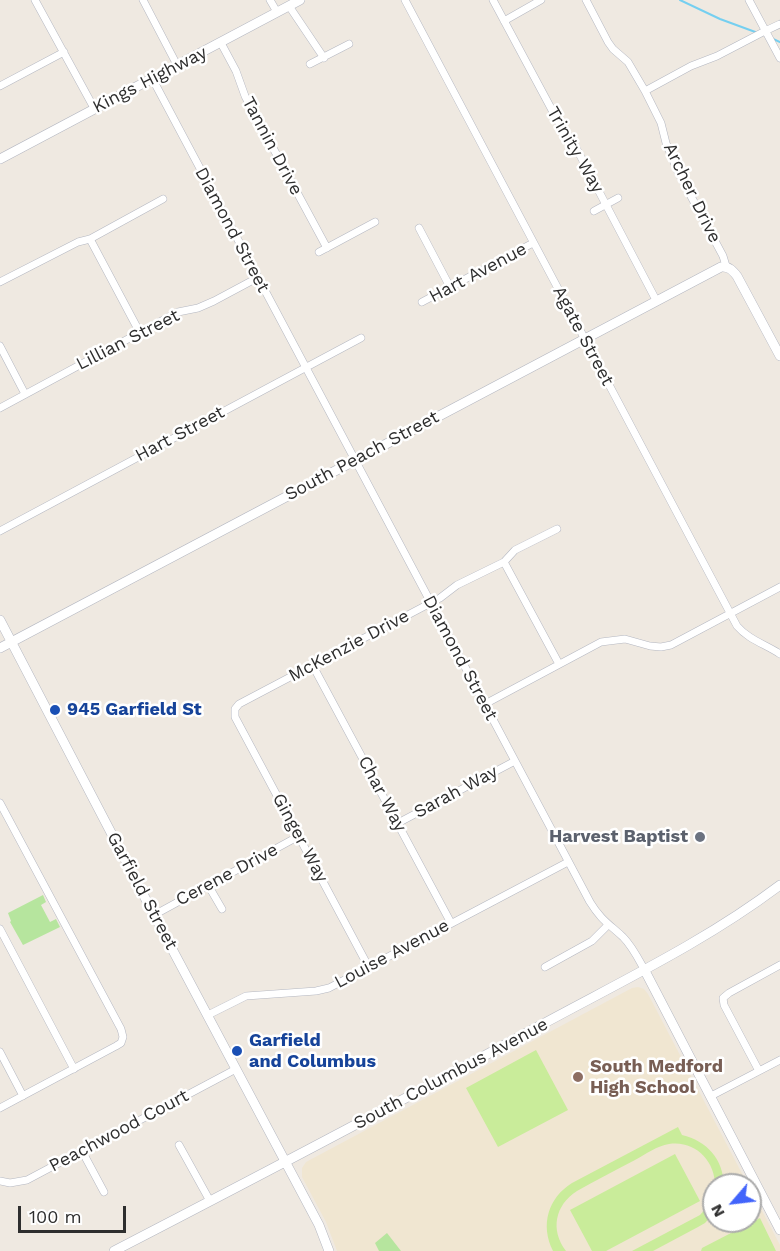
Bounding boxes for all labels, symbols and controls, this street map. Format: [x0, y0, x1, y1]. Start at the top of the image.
street label: Kings Highway [89, 42, 211, 118]
street label: Tannin Drive [237, 93, 307, 199]
street label: Trinity Way [542, 103, 608, 197]
street label: Archer Drive [658, 139, 726, 247]
street label: Diamond Street [190, 164, 274, 296]
street label: Hart Avenue [425, 238, 531, 308]
street label: Agate Street [548, 283, 618, 389]
street label: Lillian Street [73, 305, 183, 375]
street label: Hart Street [132, 401, 228, 467]
street label: South Peach Street [281, 406, 443, 506]
street label: Diamond Street [418, 592, 502, 724]
street label: McKenzie Drive [285, 605, 413, 687]
place label: 945 Garfield St [67, 699, 202, 721]
marker: 945 Garfield St [48, 703, 62, 717]
street label: Char Way [353, 752, 411, 836]
street label: Sarah Way [410, 761, 502, 823]
street label: Ginger Way [267, 790, 333, 886]
place label: Harvest Baptist [549, 826, 688, 848]
street label: Garfield Street [102, 829, 182, 953]
marker: Harvest Baptist [693, 830, 707, 844]
street label: Cerene Drive [172, 839, 282, 911]
street label: Louise Avenue [331, 915, 453, 993]
street label: South Columbus Avenue [350, 1014, 552, 1134]
place label: Garfield and Columbus [249, 1030, 376, 1072]
marker: Garfield and Columbus [230, 1044, 244, 1058]
place label: South Medford High School [590, 1056, 723, 1098]
marker: South Medford High School [571, 1070, 585, 1084]
street label: Peachwood Court [46, 1085, 192, 1177]
north arrow [702, 1173, 762, 1233]
scale bar [21, 1194, 129, 1232]
text: N [706, 1201, 729, 1220]
text: 100 m [29, 1206, 82, 1227]

